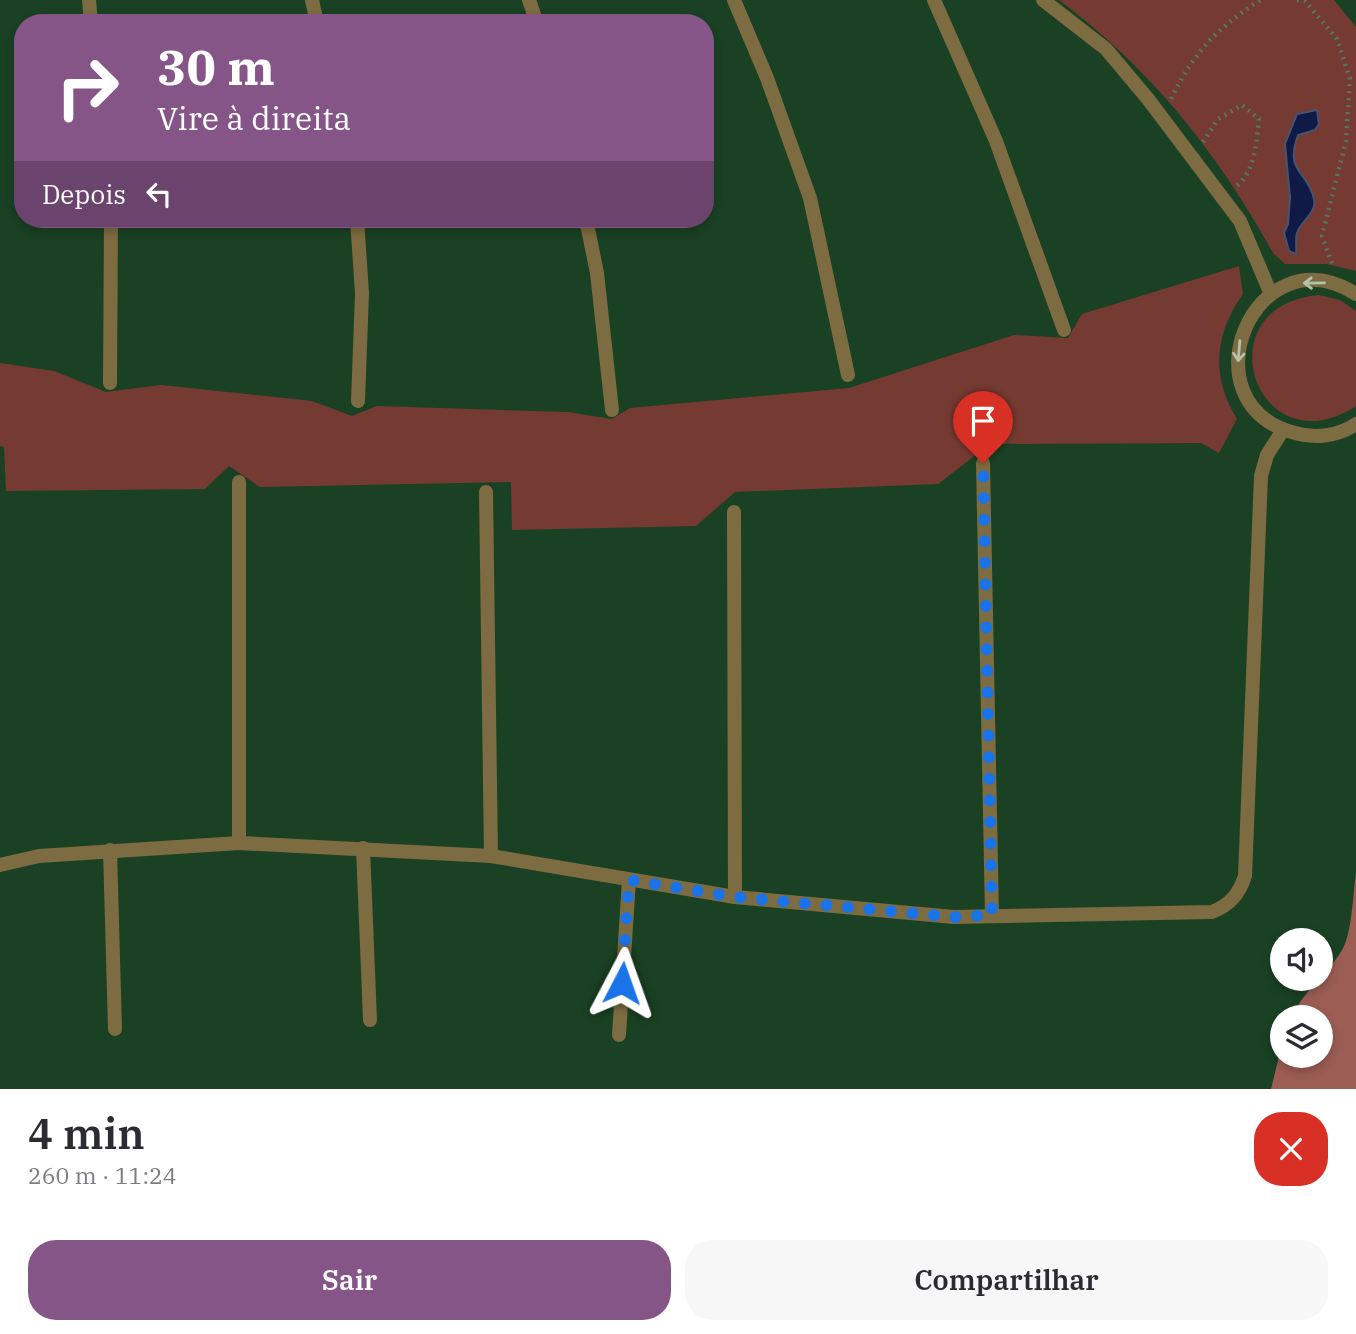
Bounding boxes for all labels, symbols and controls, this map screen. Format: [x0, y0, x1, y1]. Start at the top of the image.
text: 30 m [157, 35, 275, 98]
icon: right [42, 42, 133, 133]
text: Vire à direita [157, 97, 351, 139]
icon: left [140, 175, 178, 213]
text: Depois [42, 177, 126, 211]
one-way arrow [1303, 276, 1326, 290]
one-way arrow [1232, 339, 1245, 362]
pin [953, 391, 1013, 463]
icon: arrive [964, 402, 1002, 440]
map controls [1270, 928, 1333, 1068]
button: sound [1270, 928, 1333, 991]
position arrow [585, 946, 659, 1020]
button: layers [1270, 1005, 1333, 1068]
text: 4 min [28, 1106, 145, 1161]
button: close [1254, 1112, 1328, 1186]
text: 260 m · 11:24 [28, 1160, 177, 1190]
button: Sair [28, 1240, 671, 1320]
button: Compartilhar [685, 1240, 1328, 1320]

